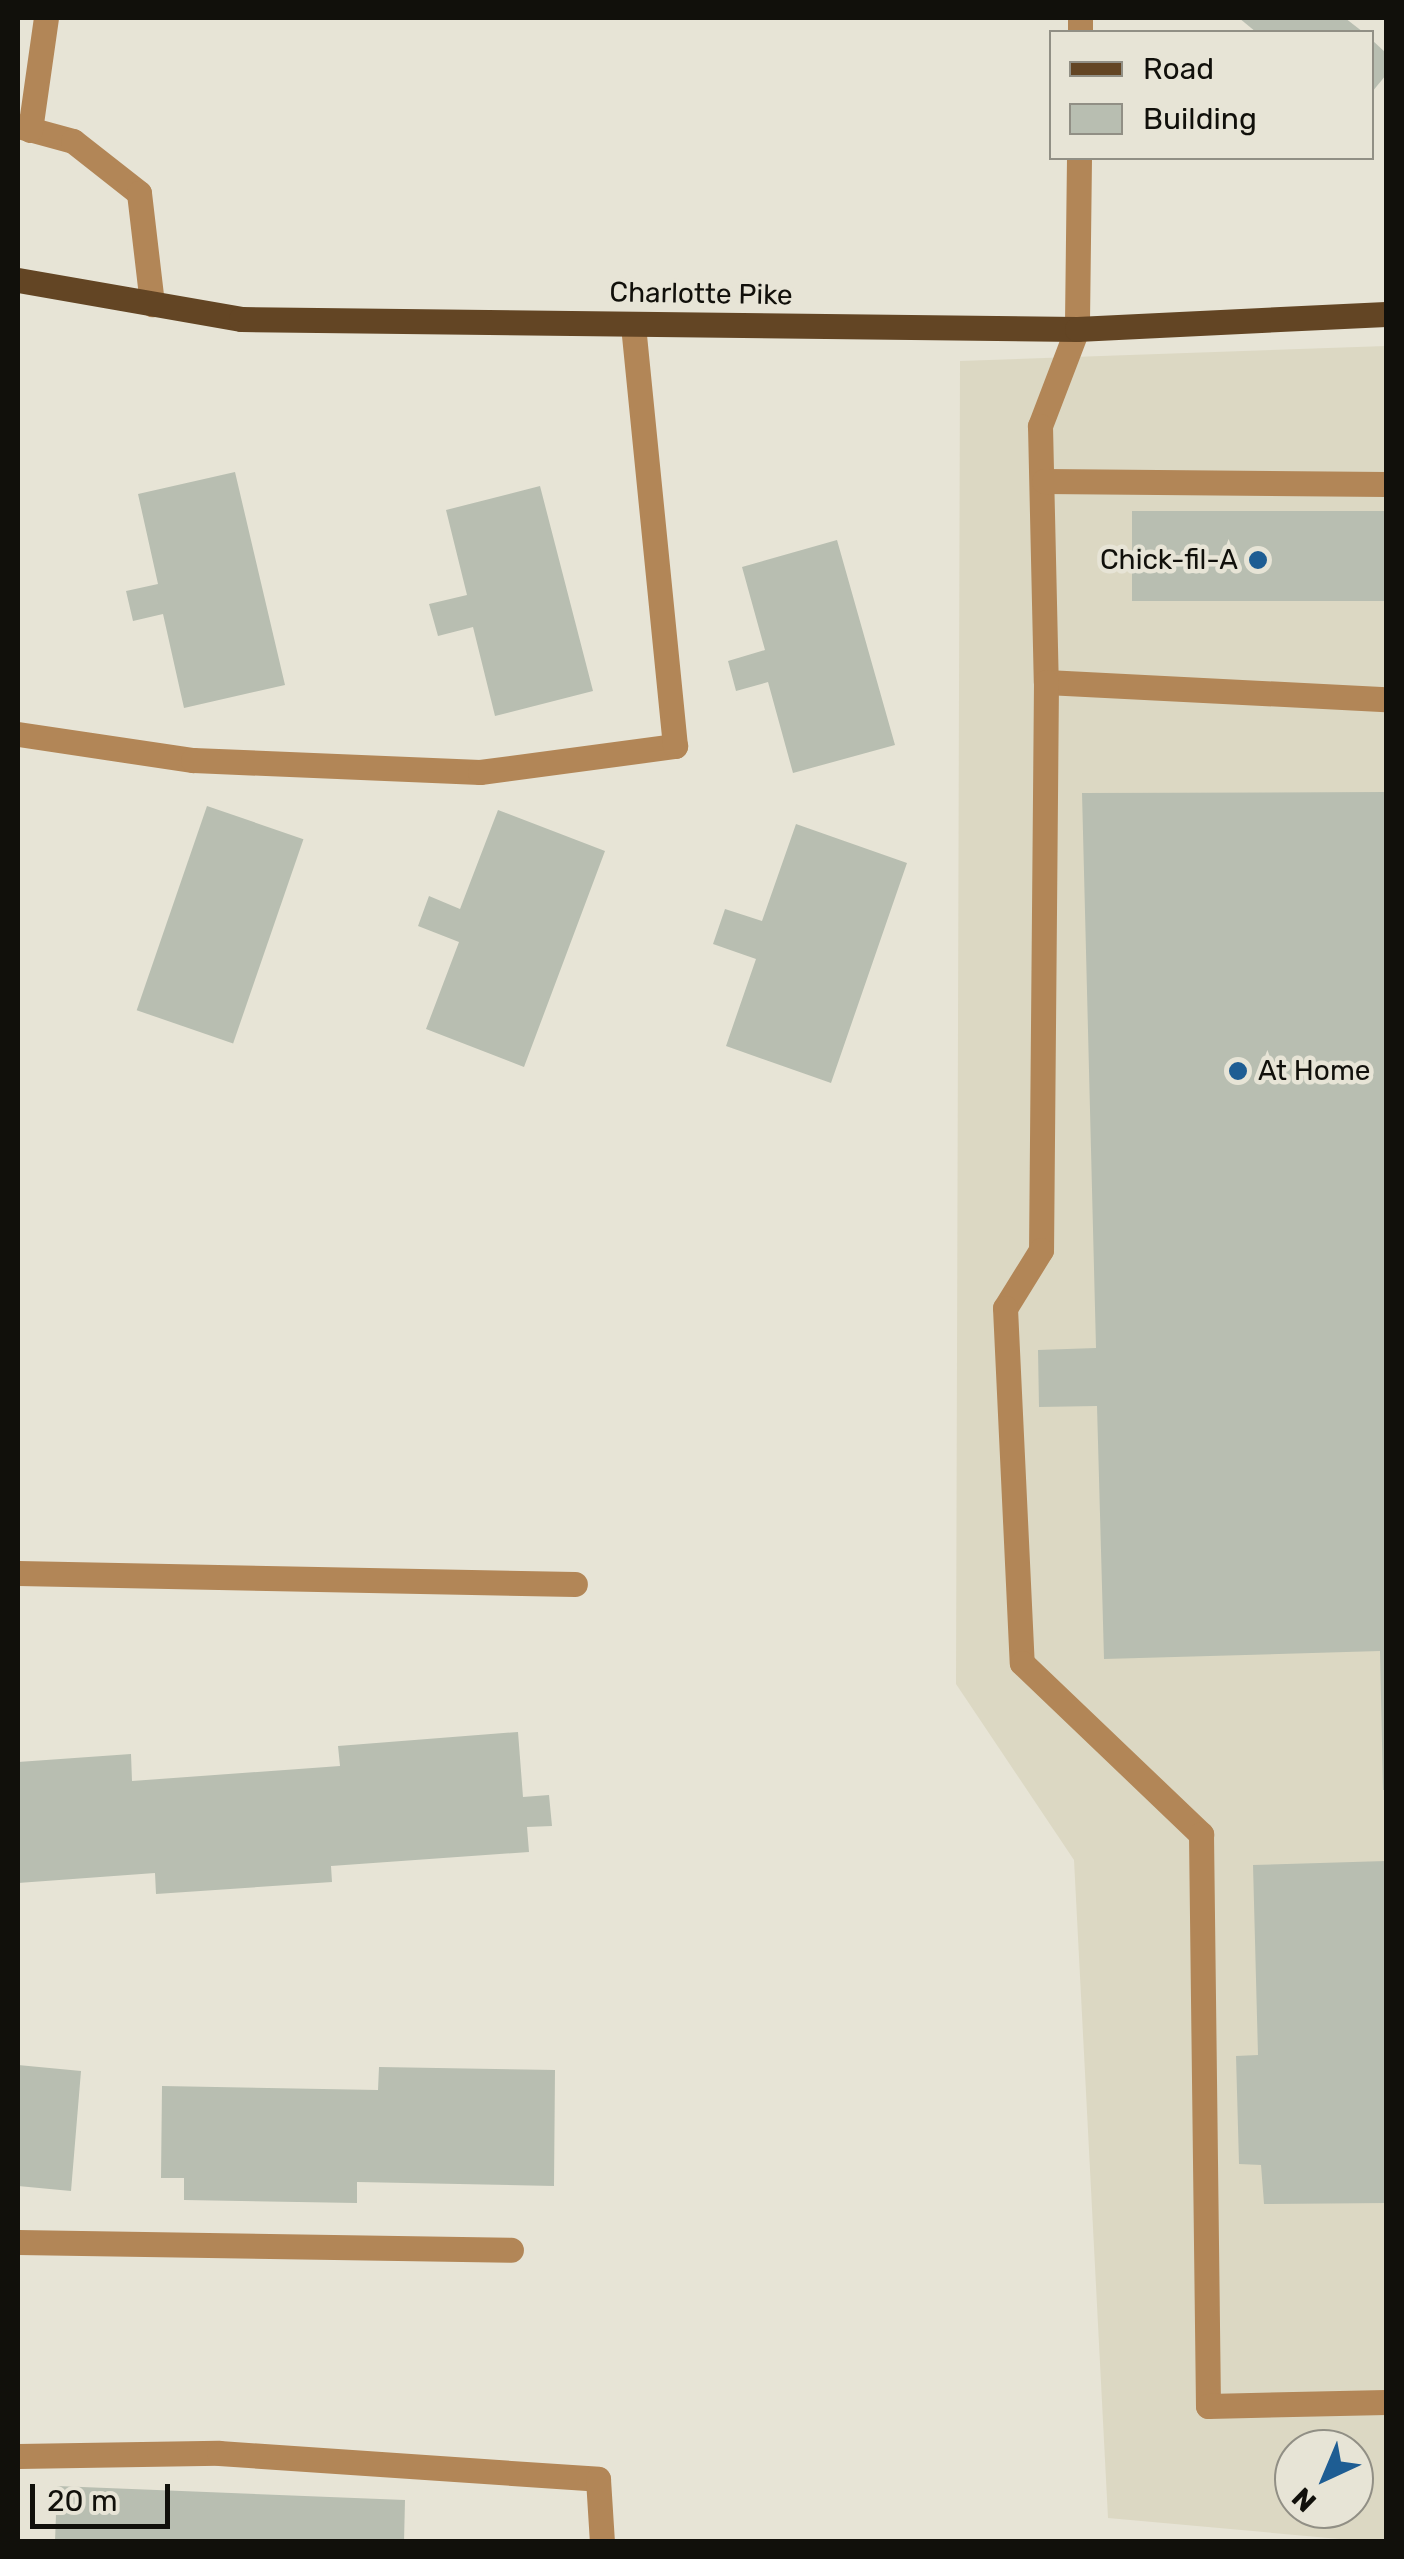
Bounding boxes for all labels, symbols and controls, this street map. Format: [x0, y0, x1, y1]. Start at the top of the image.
legend [1049, 30, 1374, 160]
text: Road [1143, 51, 1214, 87]
text: Building [1143, 101, 1257, 137]
street label: Charlotte Pike [609, 276, 793, 312]
place label: Chick-fil-A [1100, 543, 1238, 577]
marker: Chick-fil-A [1247, 549, 1269, 571]
place label: At Home [1258, 1054, 1370, 1088]
marker: At Home [1227, 1060, 1249, 1082]
north arrow [1274, 2429, 1374, 2529]
scale bar [35, 2464, 175, 2526]
text: N [1286, 2481, 1323, 2518]
text: 20 m [47, 2483, 118, 2519]

